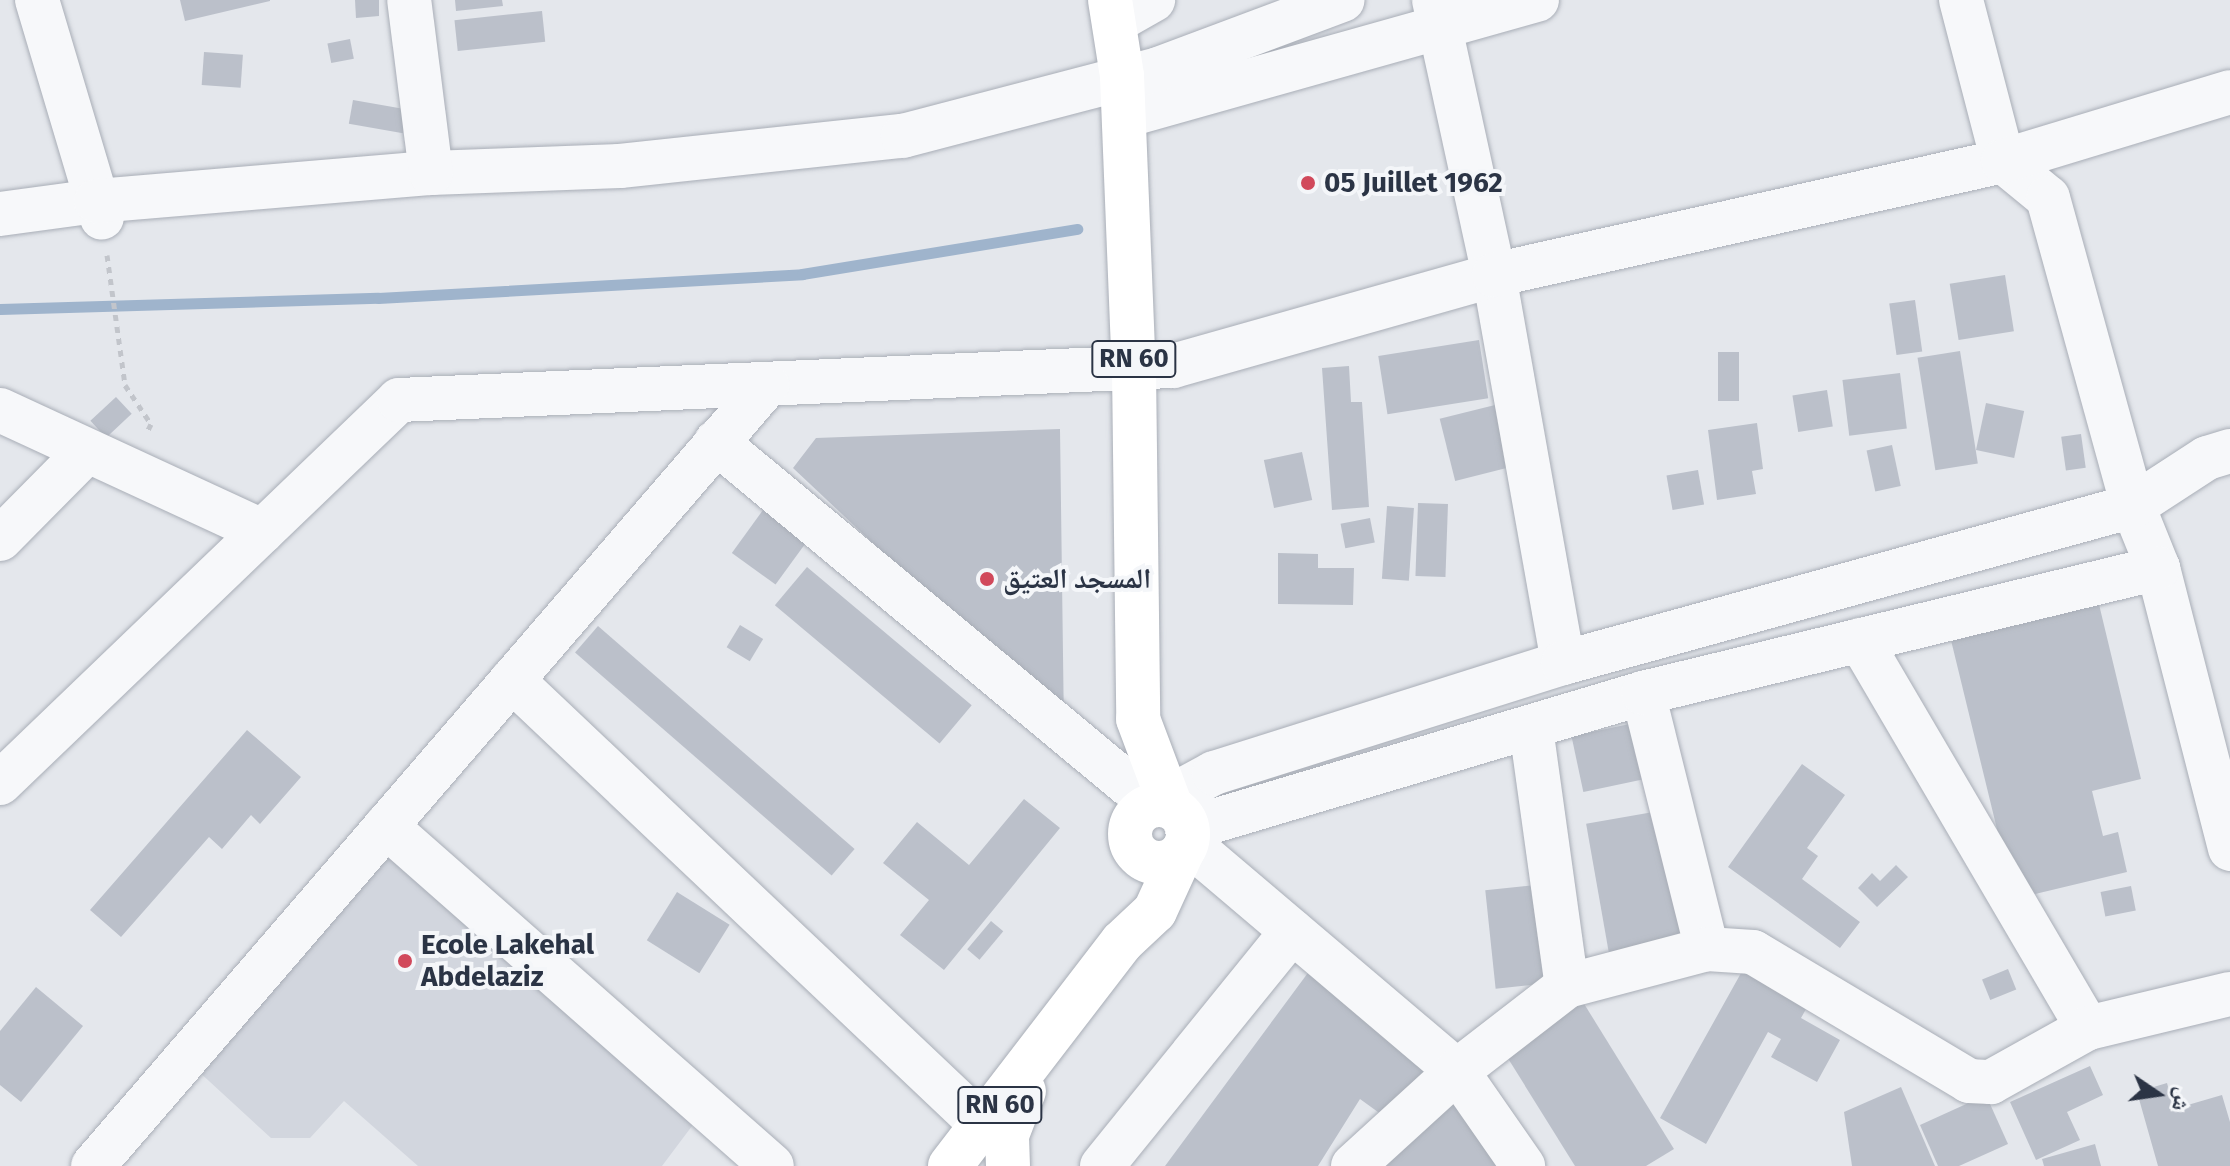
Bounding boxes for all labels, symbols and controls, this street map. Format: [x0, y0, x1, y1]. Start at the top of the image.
place label: 05 Juillet 1962 [1324, 166, 1503, 200]
marker: 05 Juillet 1962 [1299, 174, 1317, 192]
road number: RN 60 [1090, 337, 1178, 381]
place label: المسجد العتيق [1003, 562, 1151, 596]
marker: المسجد العتيق [978, 570, 996, 588]
place label: Ecole Lakehal Abdelaziz [421, 928, 594, 994]
marker: Ecole Lakehal Abdelaziz [396, 952, 414, 970]
north arrow [2118, 1054, 2198, 1134]
road number: RN 60 [956, 1083, 1044, 1127]
text: ش [2166, 1085, 2198, 1114]

